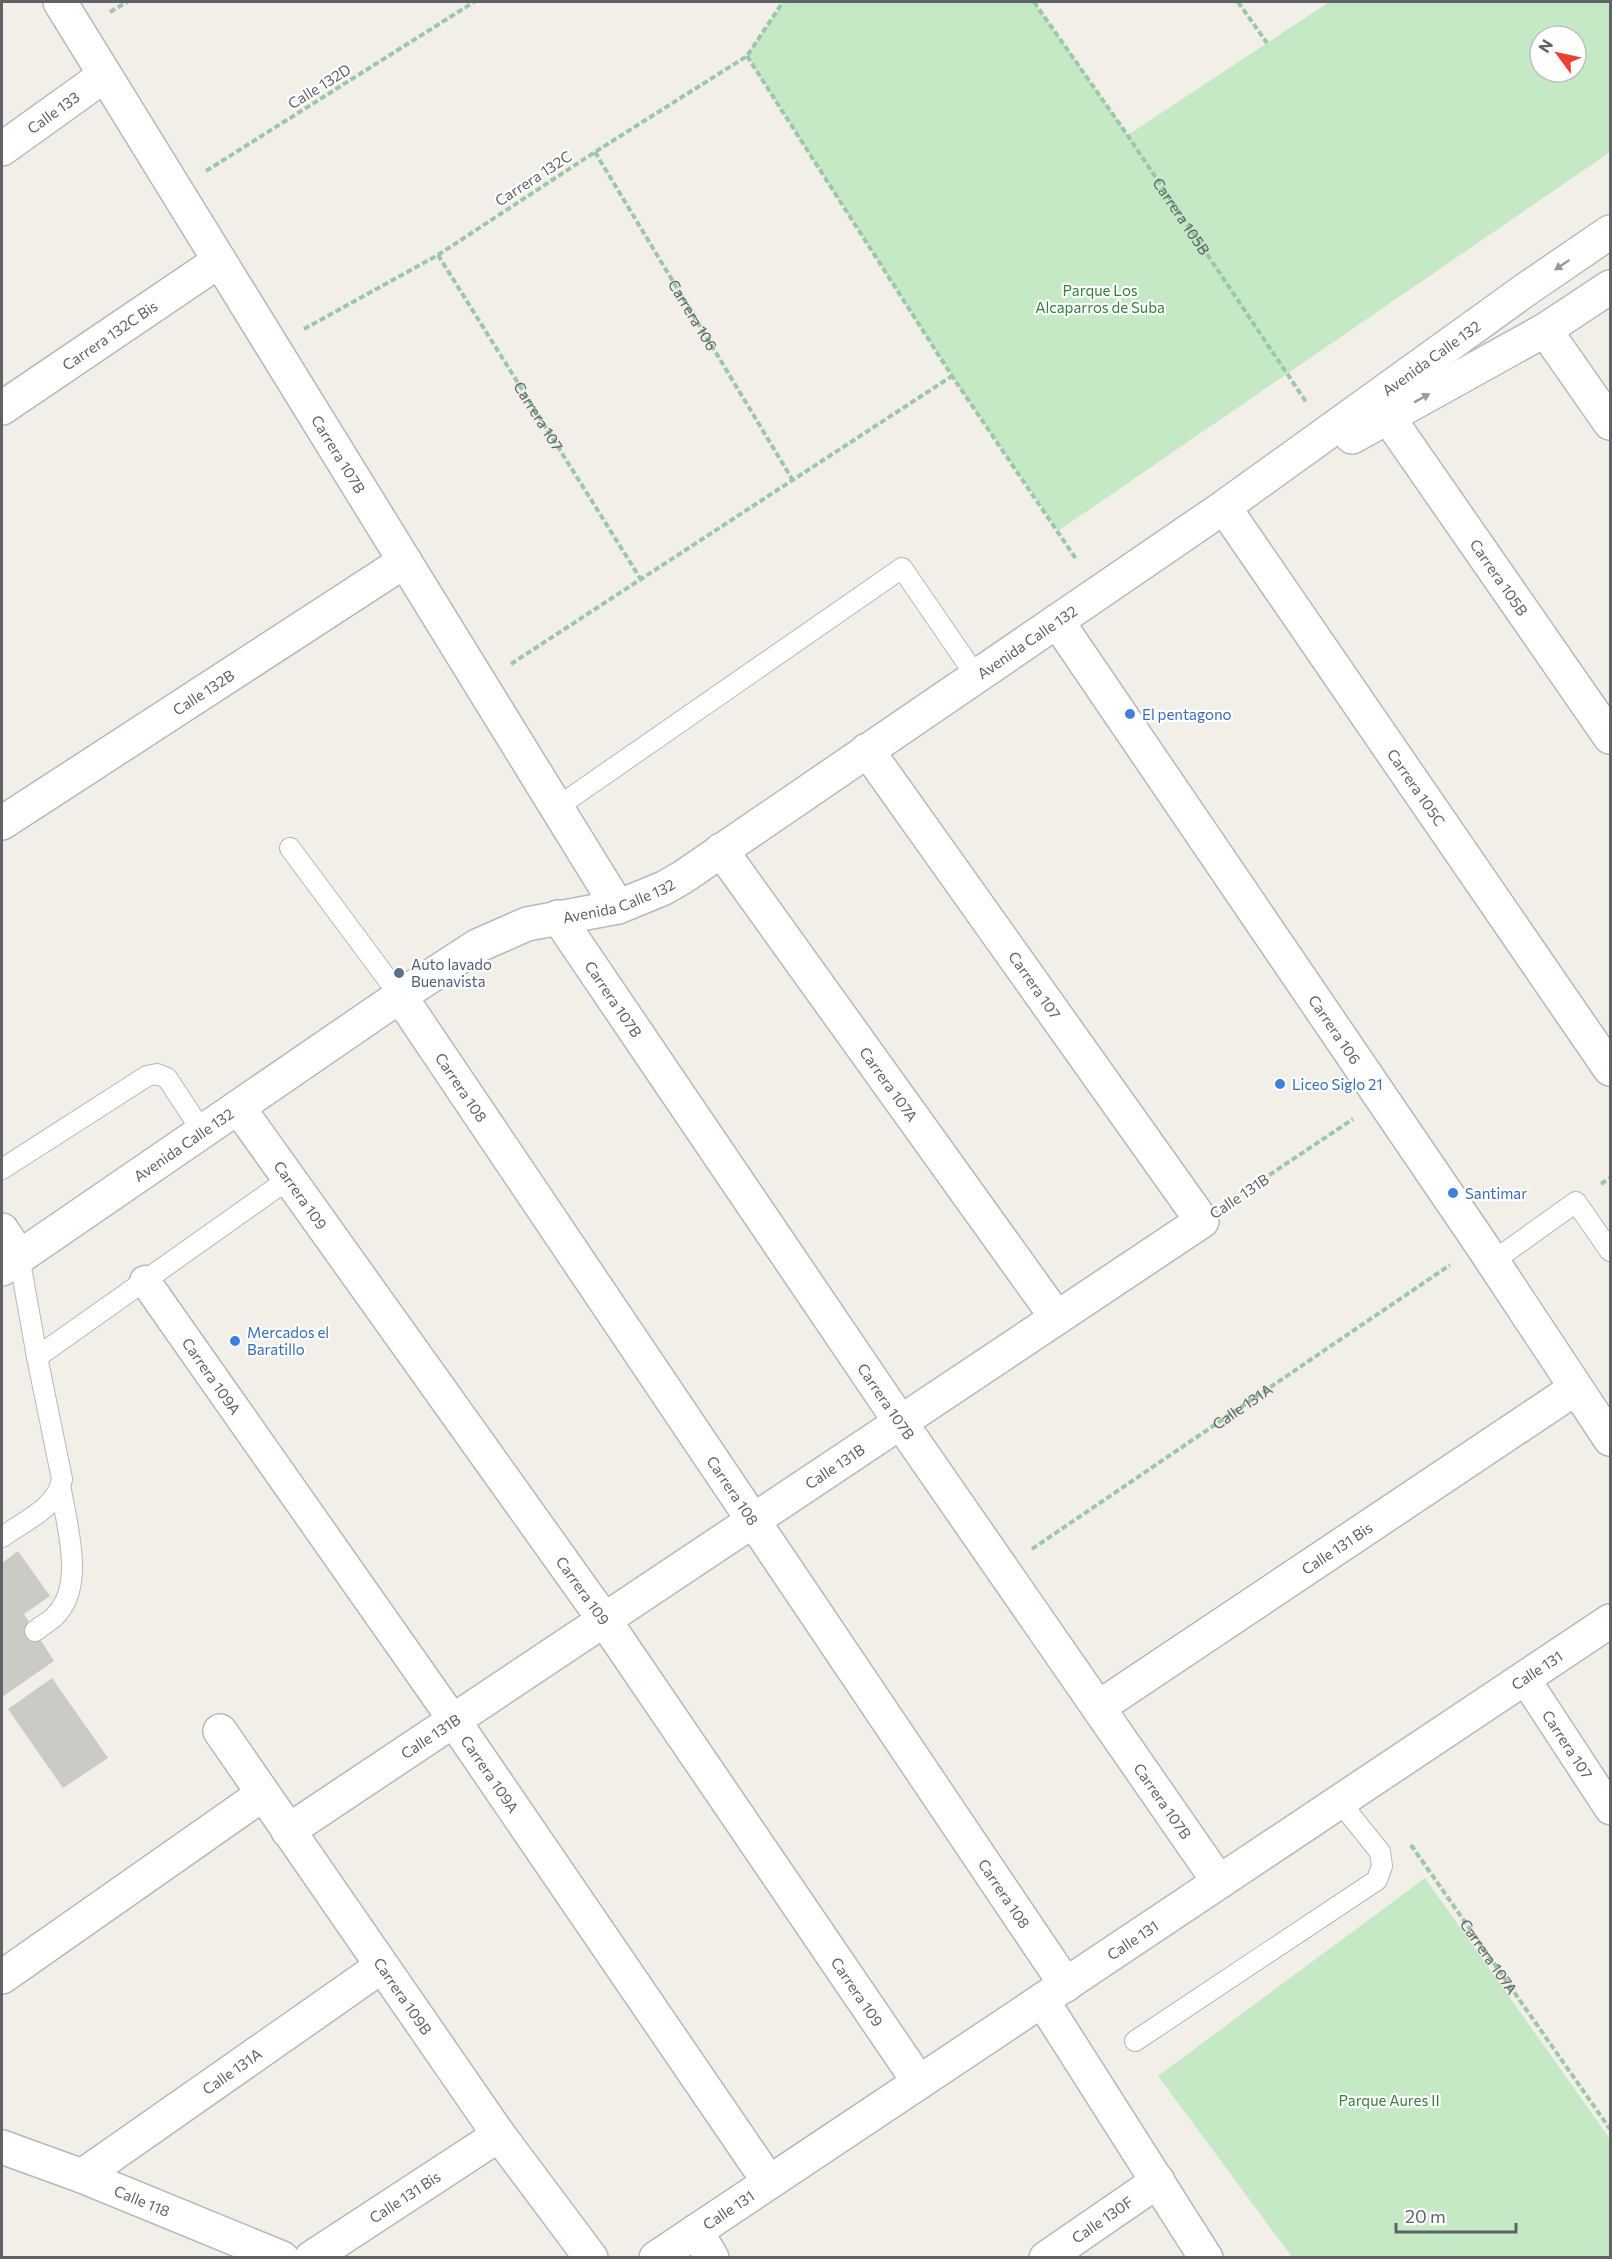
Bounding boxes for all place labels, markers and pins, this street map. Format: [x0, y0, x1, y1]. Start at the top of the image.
place label: El pentagono [1142, 705, 1231, 723]
marker: El pentagono [1123, 707, 1137, 721]
place label: Auto lavado Buenavista [411, 955, 492, 990]
marker: Auto lavado Buenavista [392, 966, 406, 980]
place label: Liceo Siglo 21 [1292, 1075, 1383, 1093]
marker: Liceo Siglo 21 [1273, 1077, 1287, 1091]
place label: Santimar [1465, 1184, 1527, 1202]
marker: Santimar [1446, 1186, 1460, 1200]
place label: Mercados el Baratillo [247, 1323, 329, 1358]
marker: Mercados el Baratillo [228, 1334, 242, 1348]

